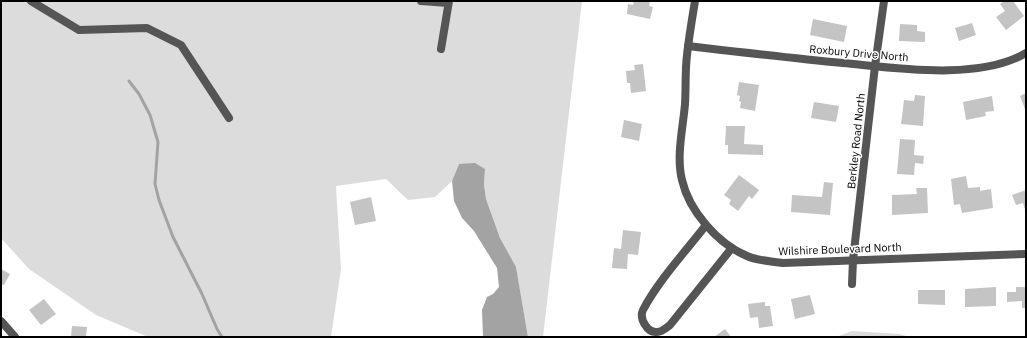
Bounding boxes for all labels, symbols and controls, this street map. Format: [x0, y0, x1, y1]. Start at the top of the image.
street label: Roxbury Drive North [809, 42, 909, 64]
street label: Berkley Road North [844, 92, 868, 190]
street label: Wilshire Boulevard North [778, 240, 902, 258]

